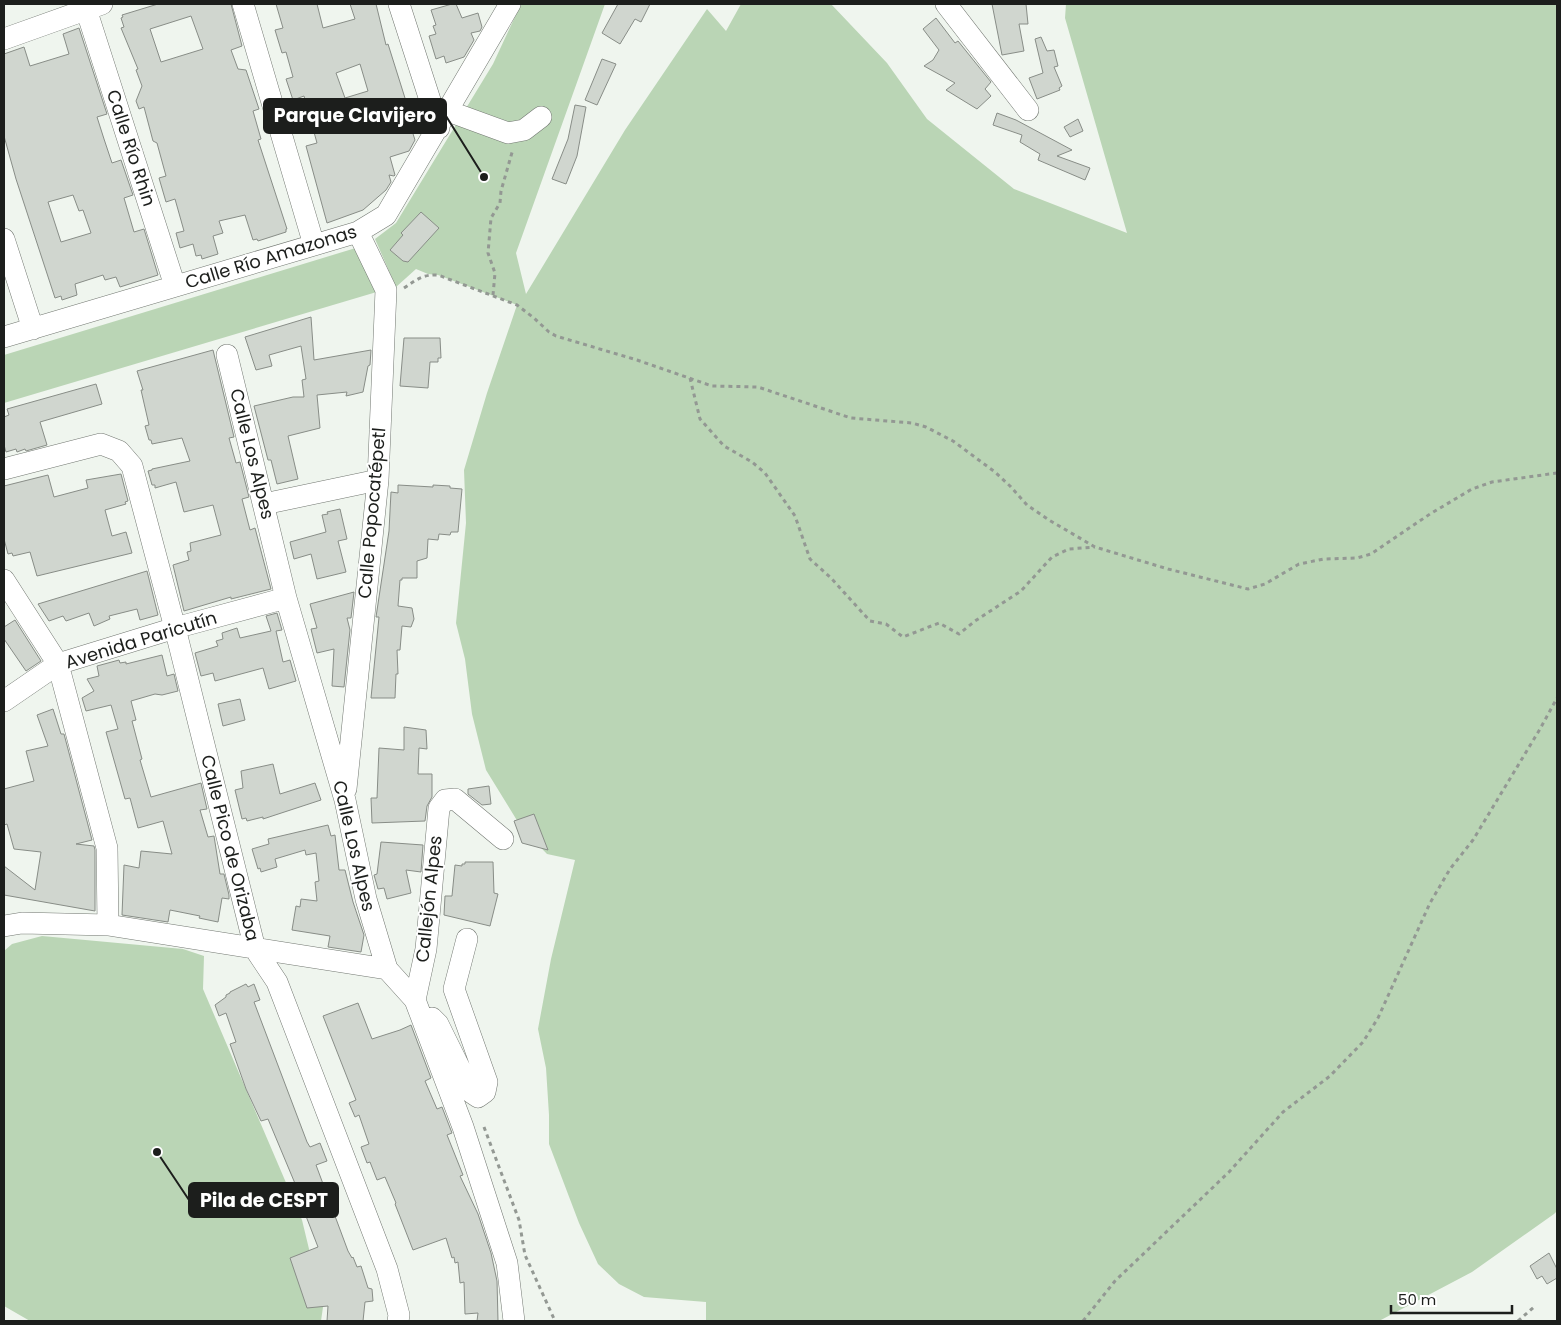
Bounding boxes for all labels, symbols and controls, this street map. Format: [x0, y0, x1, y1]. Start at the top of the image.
street label: Calle Río Rhin [101, 86, 162, 209]
callout: Parque Clavijero [264, 99, 446, 133]
text: Parque Clavijero [274, 102, 436, 129]
street label: Calle Río Amazonas [182, 219, 360, 295]
street label: Calle Los Alpes [224, 386, 281, 522]
street label: Calle Popocatépetl [352, 426, 391, 600]
street label: Avenida Paricutín [62, 605, 220, 674]
street label: Calle Pico de Orizaba [195, 752, 266, 944]
street label: Calle Los Alpes [327, 778, 382, 914]
street label: Callejón Alpes [409, 834, 448, 964]
callout: Pila de CESPT [189, 1183, 338, 1217]
text: Pila de CESPT [200, 1187, 328, 1214]
scale bar [1391, 1282, 1512, 1314]
text: 50 m [1398, 1289, 1436, 1310]

